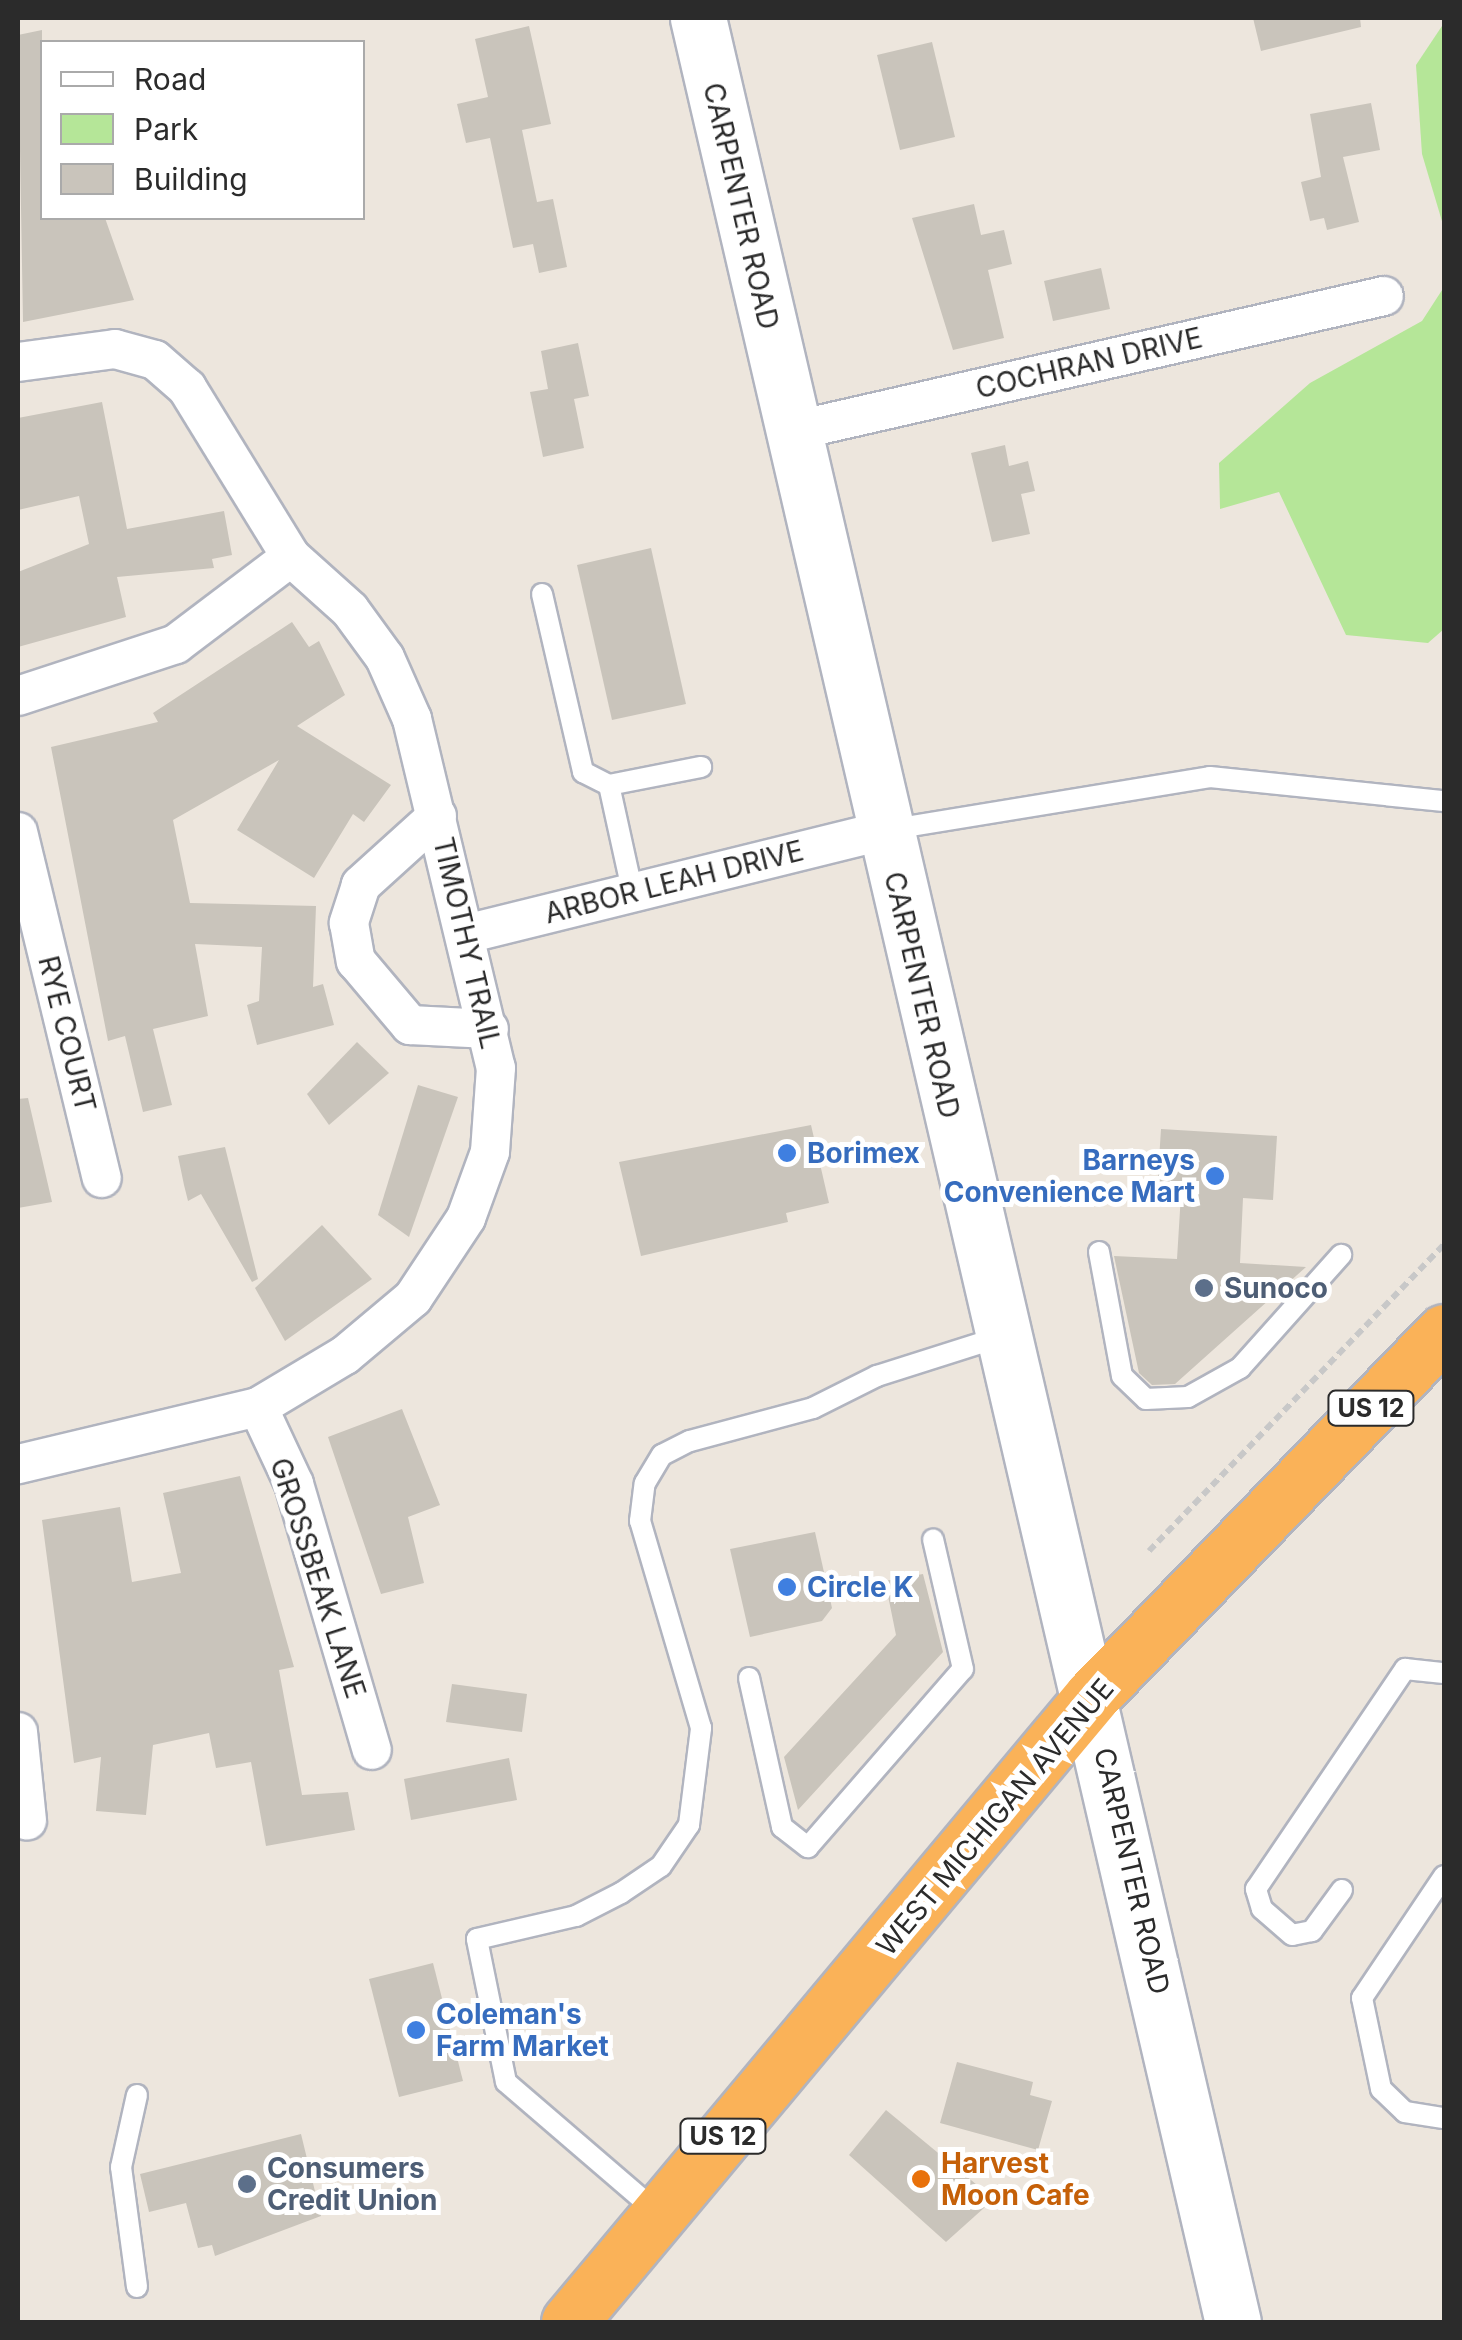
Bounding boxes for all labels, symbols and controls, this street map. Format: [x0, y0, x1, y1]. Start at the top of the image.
legend [40, 40, 365, 220]
text: Road [134, 61, 206, 97]
street label: CARPENTER ROAD [696, 80, 786, 332]
text: Park [134, 111, 198, 147]
text: Building [134, 161, 248, 197]
street label: COCHRAN DRIVE [973, 321, 1205, 405]
street label: TIMOTHY TRAIL [426, 834, 508, 1052]
street label: ARBOR LEAH DRIVE [541, 834, 807, 930]
street label: CARPENTER ROAD [877, 869, 967, 1121]
street label: RYE COURT [31, 952, 103, 1116]
place label: Borimex [807, 1136, 920, 1170]
marker: Borimex [776, 1142, 798, 1164]
place label: Barneys Convenience Mart [944, 1143, 1195, 1209]
marker: Barneys Convenience Mart [1204, 1165, 1226, 1187]
place label: Sunoco [1224, 1271, 1328, 1305]
marker: Sunoco [1193, 1277, 1215, 1299]
road number: US 12 [1326, 1388, 1416, 1428]
street label: GROSSBEAK LANE [263, 1454, 373, 1702]
place label: Circle K [807, 1570, 914, 1604]
marker: Circle K [776, 1576, 798, 1598]
street label: WEST MICHIGAN AVENUE [869, 1672, 1121, 1962]
street label: CARPENTER ROAD [1087, 1745, 1177, 1997]
place label: Coleman's Farm Market [436, 1997, 609, 2063]
marker: Coleman's Farm Market [405, 2019, 427, 2041]
road number: US 12 [678, 2116, 768, 2156]
place label: Harvest Moon Cafe [941, 2146, 1090, 2212]
place label: Consumers Credit Union [267, 2151, 437, 2217]
marker: Harvest Moon Cafe [910, 2168, 932, 2190]
marker: Consumers Credit Union [236, 2173, 258, 2195]

